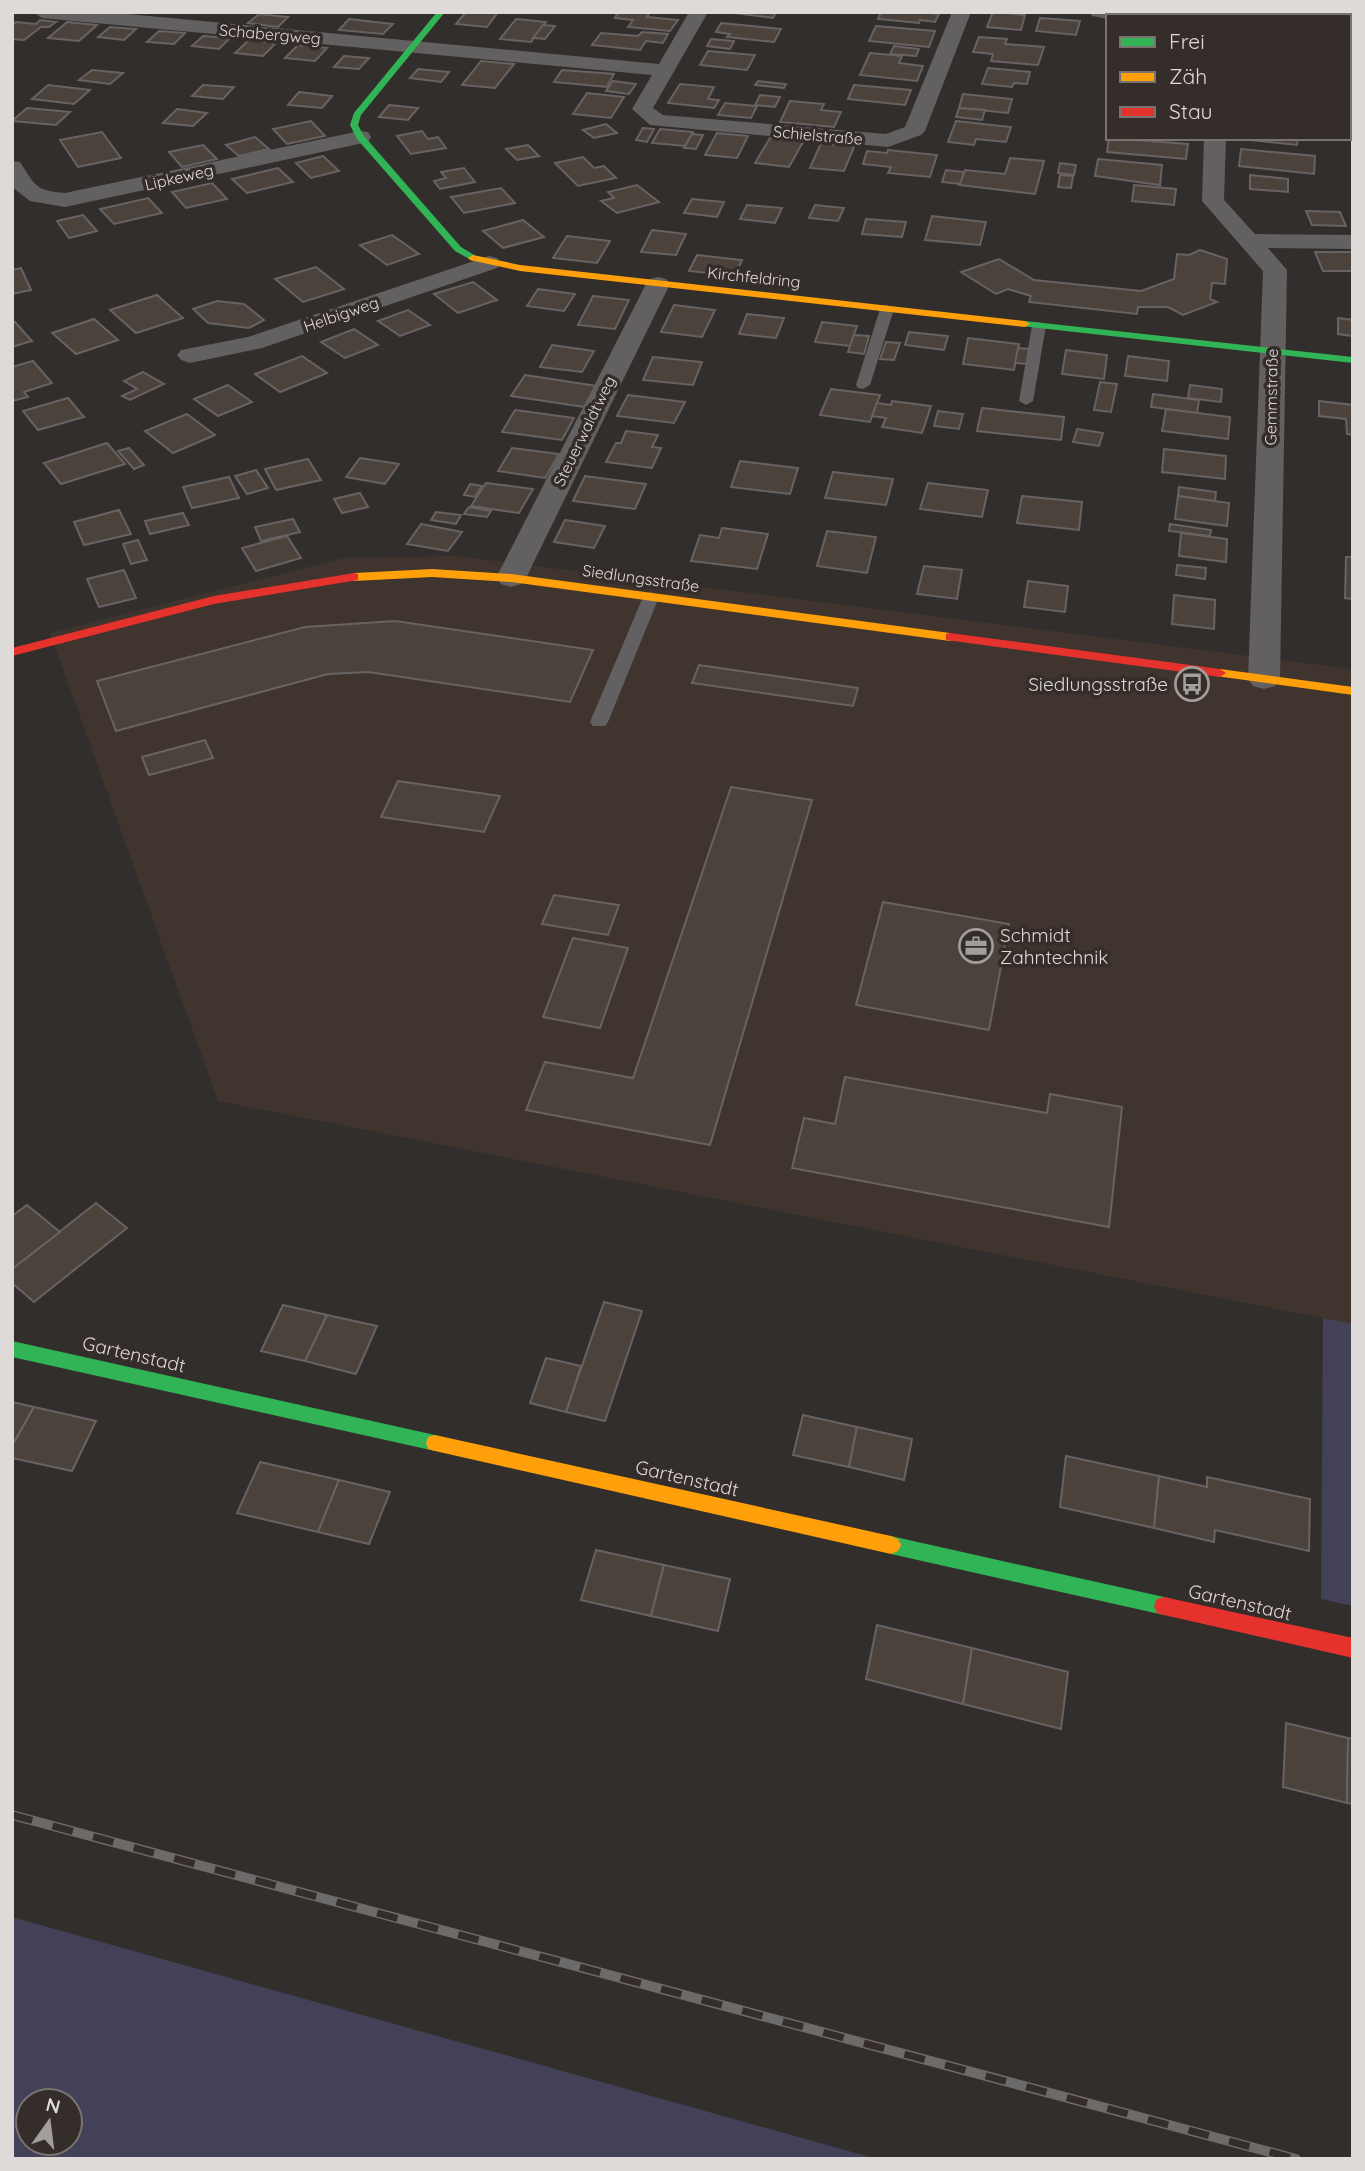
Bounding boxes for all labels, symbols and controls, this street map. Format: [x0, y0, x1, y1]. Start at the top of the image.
legend [1106, 14, 1351, 140]
street label: Schabergweg [218, 20, 322, 48]
text: Frei [1169, 28, 1205, 54]
text: Zäh [1169, 63, 1207, 89]
text: Stau [1169, 98, 1212, 124]
street label: Schielstraße [772, 121, 864, 149]
street label: Lipkeweg [143, 159, 215, 195]
street label: Kirchfeldring [706, 262, 802, 292]
street label: Helbigweg [301, 292, 381, 336]
street label: Gemmstraße [1260, 348, 1282, 446]
street label: Steuerwaldtweg [549, 372, 619, 490]
street label: Siedlungsstraße [581, 560, 701, 596]
bus stop icon: Siedlungsstraße [1173, 665, 1211, 703]
place label: Siedlungsstraße [1028, 672, 1168, 696]
place label: Schmidt Zahntechnik [1000, 923, 1108, 969]
office icon: Schmidt Zahntechnik [957, 927, 995, 965]
street label: Gartenstadt [80, 1330, 188, 1378]
street label: Gartenstadt [633, 1454, 741, 1502]
street label: Gartenstadt [1186, 1578, 1294, 1626]
north arrow [14, 2087, 84, 2157]
text: N [43, 2092, 63, 2119]

